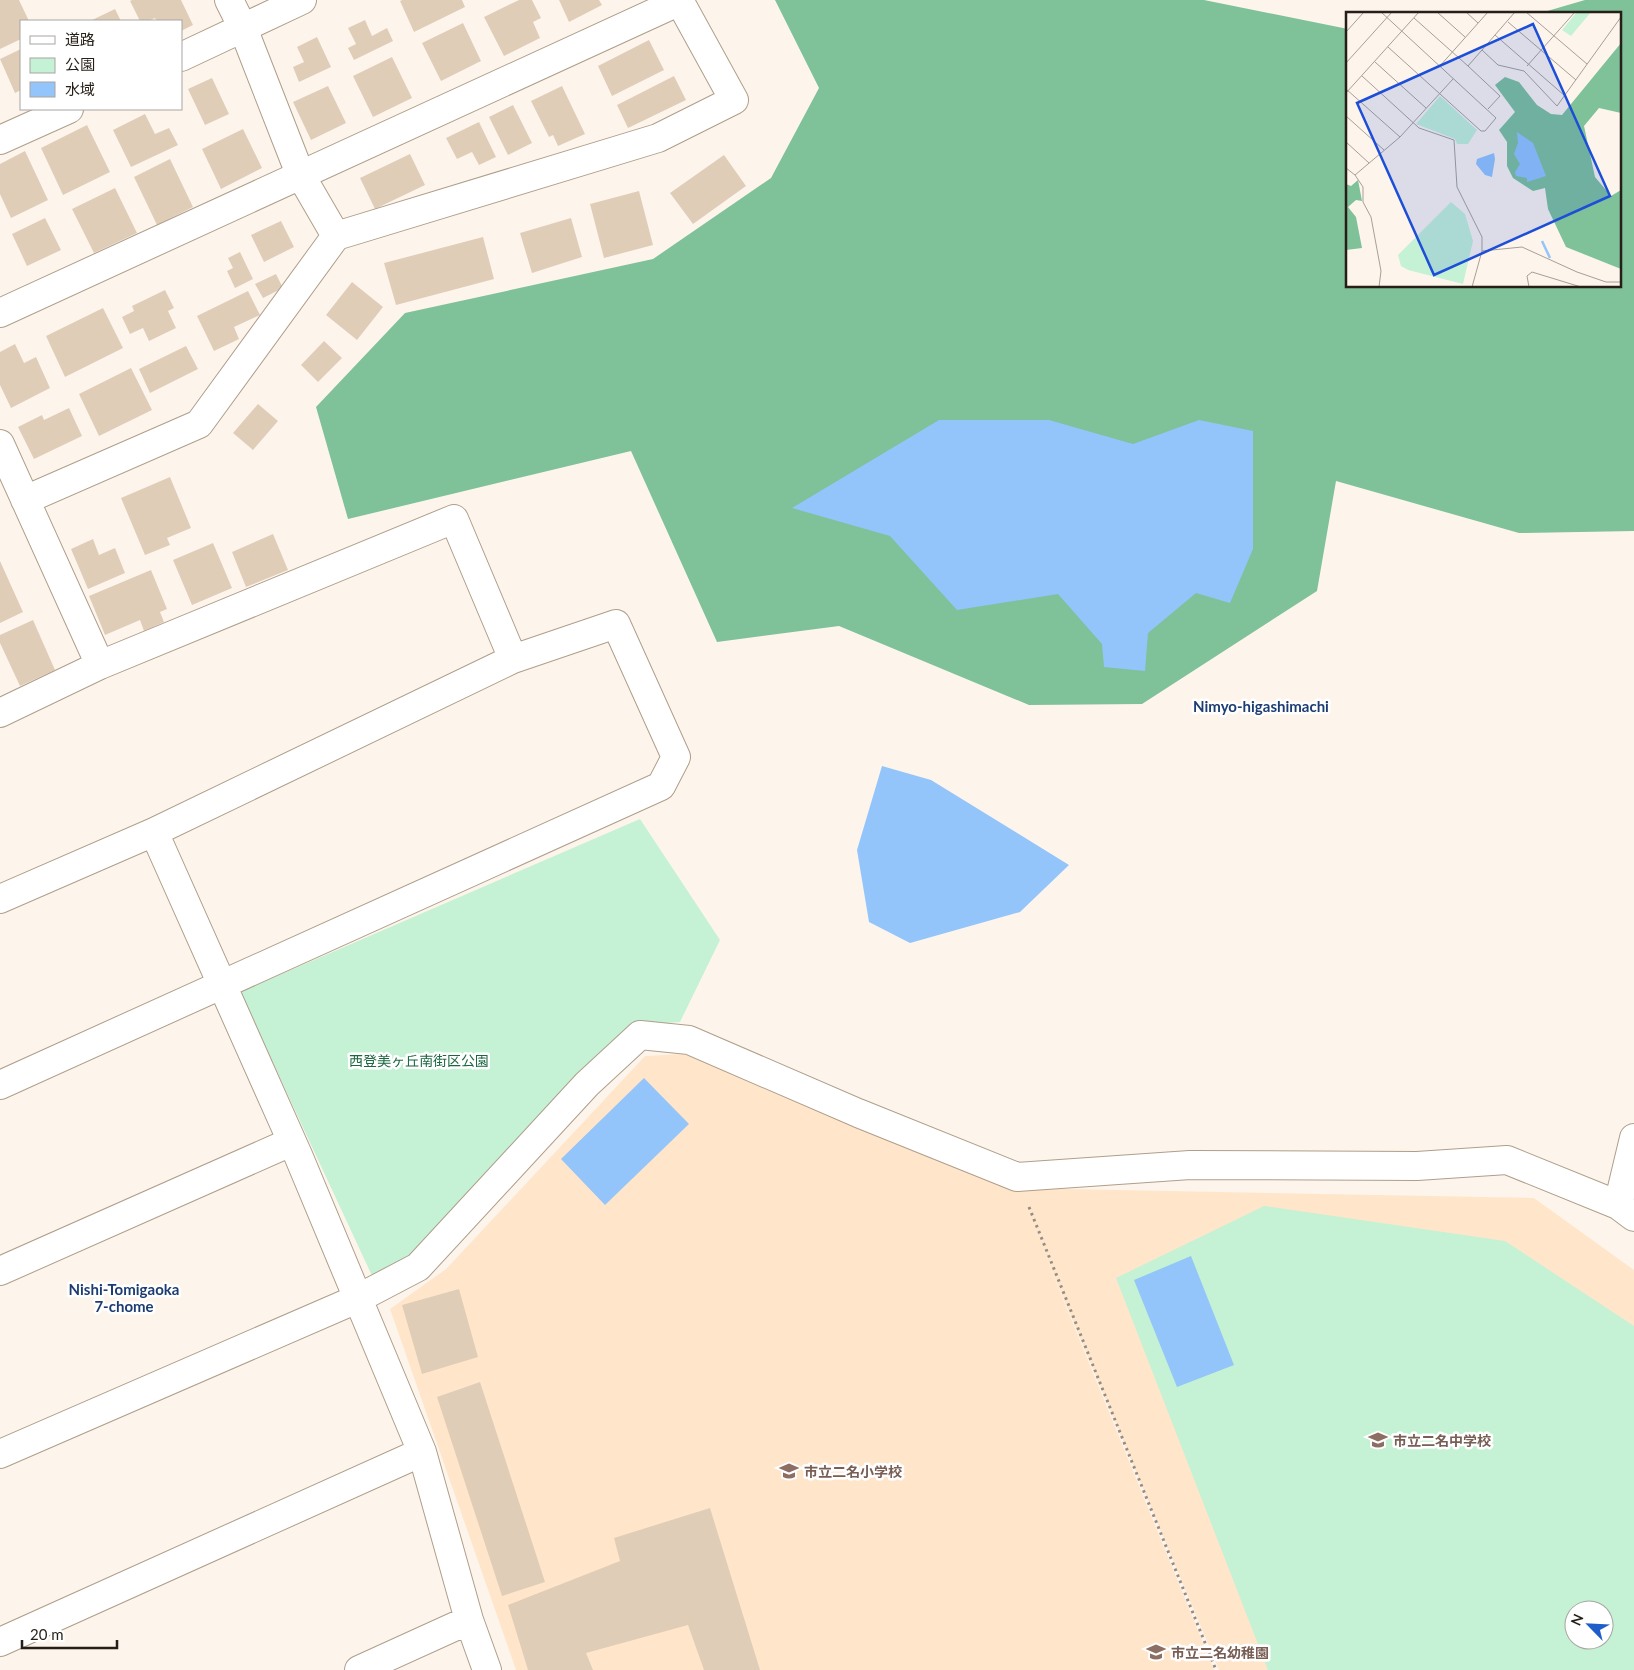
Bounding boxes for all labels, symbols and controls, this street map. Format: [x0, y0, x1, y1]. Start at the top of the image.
inset map [1346, 12, 1622, 288]
legend [20, 20, 182, 110]
text: 道路 [65, 30, 95, 48]
text: 公園 [65, 55, 95, 73]
text: 水域 [65, 80, 95, 98]
district label: Nimyo-higashimachi [1193, 697, 1329, 715]
park label: 西登美ヶ丘南街区公園 [349, 1052, 489, 1069]
district label: Nishi-Tomigaoka 7-chome [69, 1280, 179, 1315]
school or university icon: 市立二名中学校 [1367, 1429, 1389, 1451]
place label: 市立二名中学校 [1393, 1432, 1491, 1449]
school or university icon: 市立二名小学校 [778, 1460, 800, 1482]
place label: 市立二名小学校 [804, 1463, 902, 1480]
north arrow [1564, 1600, 1614, 1650]
text: N [1567, 1611, 1587, 1628]
scale bar [22, 1618, 118, 1650]
text: 20 m [30, 1625, 64, 1643]
school or university icon: 市立二名幼稚園 [1145, 1641, 1167, 1663]
place label: 市立二名幼稚園 [1171, 1644, 1269, 1661]

